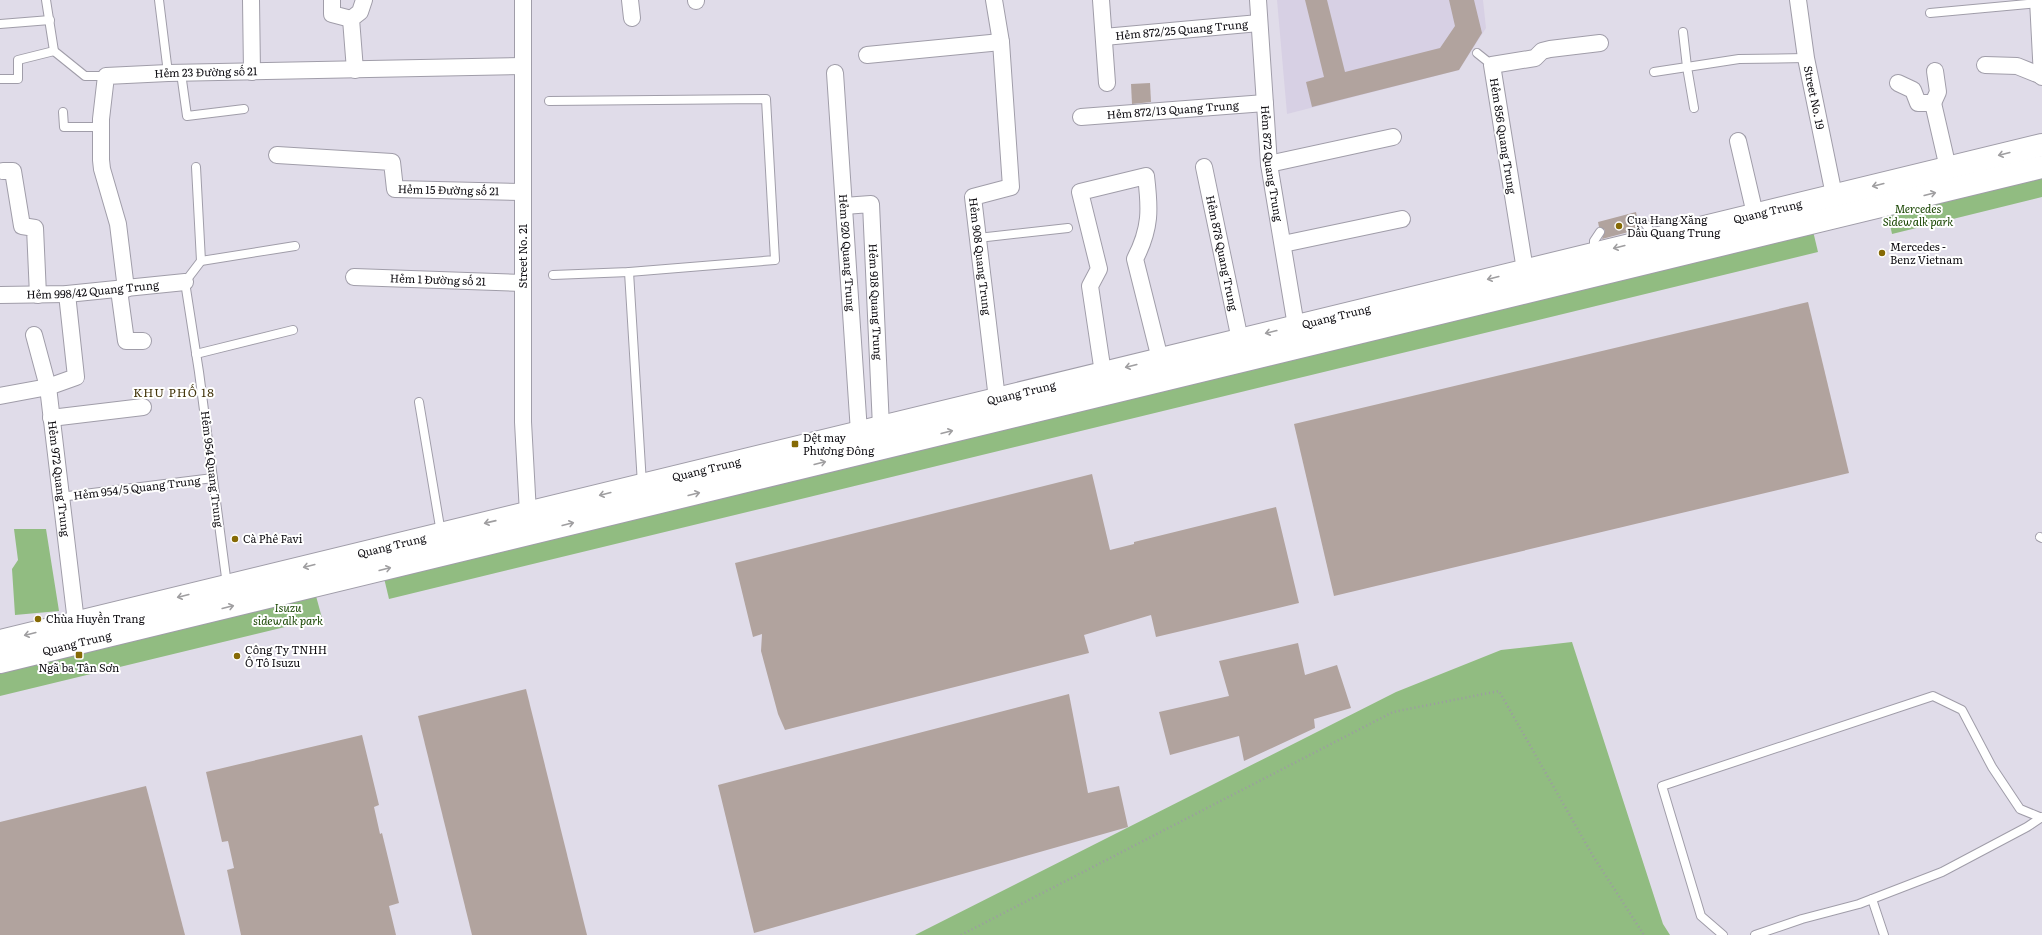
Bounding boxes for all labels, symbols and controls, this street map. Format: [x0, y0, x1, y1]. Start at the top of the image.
street label: Hẻm 872/25 Quang Trung [1115, 15, 1249, 43]
street label: Hẻm 23 Đường số 21 [154, 62, 258, 81]
street label: Street No. 19 [1801, 64, 1829, 131]
street label: Hẻm 856 Quang Trung [1487, 77, 1521, 196]
street label: Hẻm 872/13 Quang Trung [1106, 96, 1240, 122]
street label: Hẻm 872 Quang Trung [1258, 105, 1288, 223]
one-way arrow [1998, 151, 2011, 158]
street label: Hẻm 15 Đường số 21 [398, 180, 500, 198]
one-way arrow [1872, 181, 1885, 189]
one-way arrow [1923, 189, 1936, 197]
street label: Hẻm 920 Quang Trung [836, 193, 860, 313]
street label: Hẻm 878 Quang Trung [1203, 194, 1243, 313]
street label: Quang Trung [1731, 194, 1804, 227]
street label: Hẻm 908 Quang Trung [966, 197, 996, 317]
park label: Mercedes Sidewalk park [1883, 200, 1953, 229]
place label: Cua Hang Xăng Dầu Quang Trung [1627, 211, 1721, 240]
marker: Cua Hang Xăng Dầu Quang Trung [1614, 221, 1624, 231]
street label: Street No. 21 [514, 223, 530, 288]
place label: Mercedes - Benz Vietnam [1890, 238, 1963, 267]
street label: Hẻm 918 Quang Trung [866, 243, 887, 361]
one-way arrow [1613, 244, 1626, 252]
marker: Mercedes - Benz Vietnam [1877, 248, 1887, 258]
street label: Hẻm 1 Đường số 21 [390, 269, 487, 289]
one-way arrow [1486, 275, 1499, 283]
street label: Hẻm 998/42 Quang Trung [26, 276, 161, 302]
street label: Quang Trung [1300, 299, 1373, 332]
one-way arrow [1265, 329, 1278, 336]
one-way arrow [1125, 363, 1138, 370]
street label: Quang Trung [985, 376, 1058, 408]
district label: KHU PHỐ 18 [133, 383, 215, 401]
street label: Hẻm 954 Quang Trung [198, 410, 228, 529]
street label: Hẻm 972 Quang Trung [45, 419, 75, 538]
one-way arrow [940, 428, 953, 436]
place label: Dệt may Phương Đông [803, 429, 875, 458]
marker: Dệt may Phương Đông [790, 439, 800, 449]
street label: Quang Trung [670, 452, 743, 485]
one-way arrow [814, 459, 827, 466]
street label: Hẻm 954/5 Quang Trung [73, 471, 202, 503]
one-way arrow [687, 489, 700, 497]
one-way arrow [598, 491, 611, 498]
one-way arrow [484, 518, 497, 526]
one-way arrow [561, 520, 574, 528]
street label: Quang Trung [355, 529, 428, 561]
place label: Cà Phê Favi [243, 530, 303, 546]
marker: Cà Phê Favi [230, 534, 240, 544]
one-way arrow [303, 562, 316, 570]
one-way arrow [379, 564, 392, 572]
one-way arrow [177, 593, 190, 601]
park label: Isuzu sidewalk park [253, 599, 323, 628]
one-way arrow [222, 602, 235, 610]
place label: Chùa Huyền Trang [46, 610, 146, 626]
marker: Chùa Huyền Trang [33, 614, 43, 624]
street label: Quang Trung [40, 626, 113, 658]
one-way arrow [23, 630, 36, 638]
place label: Công Ty TNHH Ô Tô Isuzu [245, 641, 327, 670]
marker: Ngã ba Tân Sơn [74, 650, 84, 660]
marker: Công Ty TNHH Ô Tô Isuzu [232, 651, 242, 661]
place label: Ngã ba Tân Sơn [39, 659, 119, 675]

